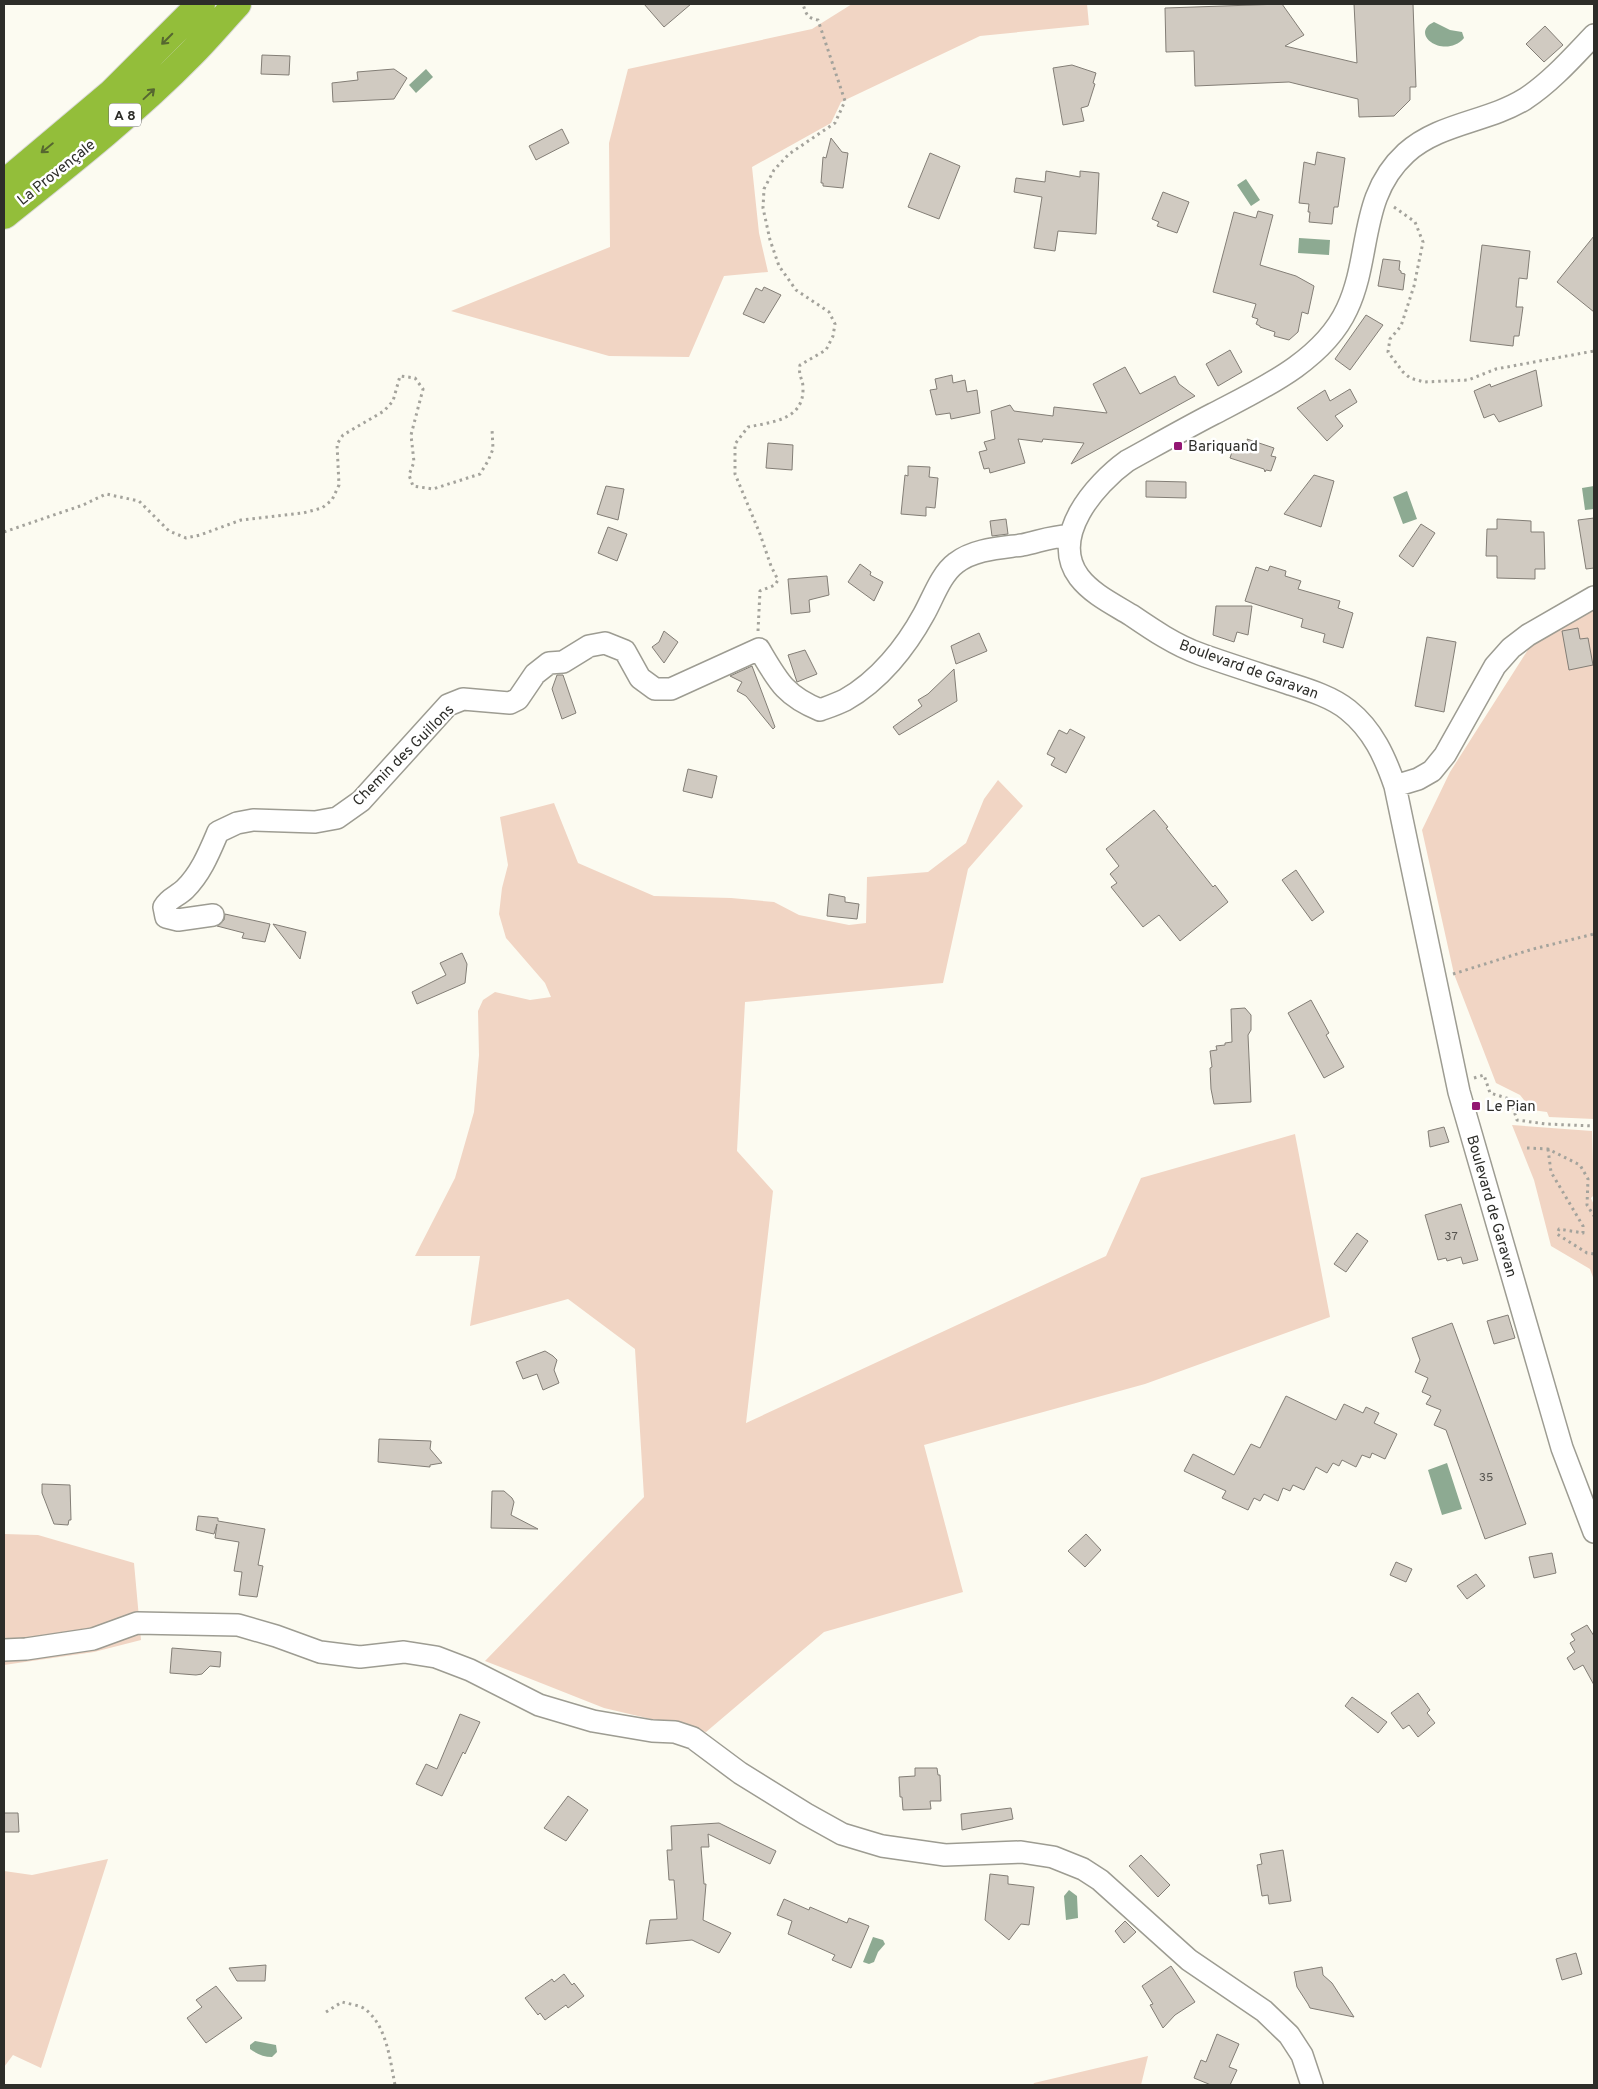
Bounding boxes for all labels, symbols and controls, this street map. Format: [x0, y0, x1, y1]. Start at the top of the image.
one-way arrow [161, 32, 173, 45]
one-way arrow [142, 88, 155, 100]
road number: A 8 [109, 104, 141, 126]
street label: La Provençale [14, 136, 100, 210]
one-way arrow [41, 143, 54, 154]
place label: Bariquand [1188, 438, 1258, 457]
marker: Bariquand [1172, 440, 1184, 452]
street label: Boulevard de Garavan [1176, 636, 1321, 704]
street label: Chemin des Guillons [349, 701, 459, 811]
place label: Le Pian [1486, 1098, 1536, 1117]
marker: Le Pian [1470, 1100, 1482, 1112]
street label: Boulevard de Garavan [1461, 1133, 1520, 1280]
house number: 37 [1444, 1229, 1458, 1245]
house number: 35 [1479, 1470, 1493, 1486]

